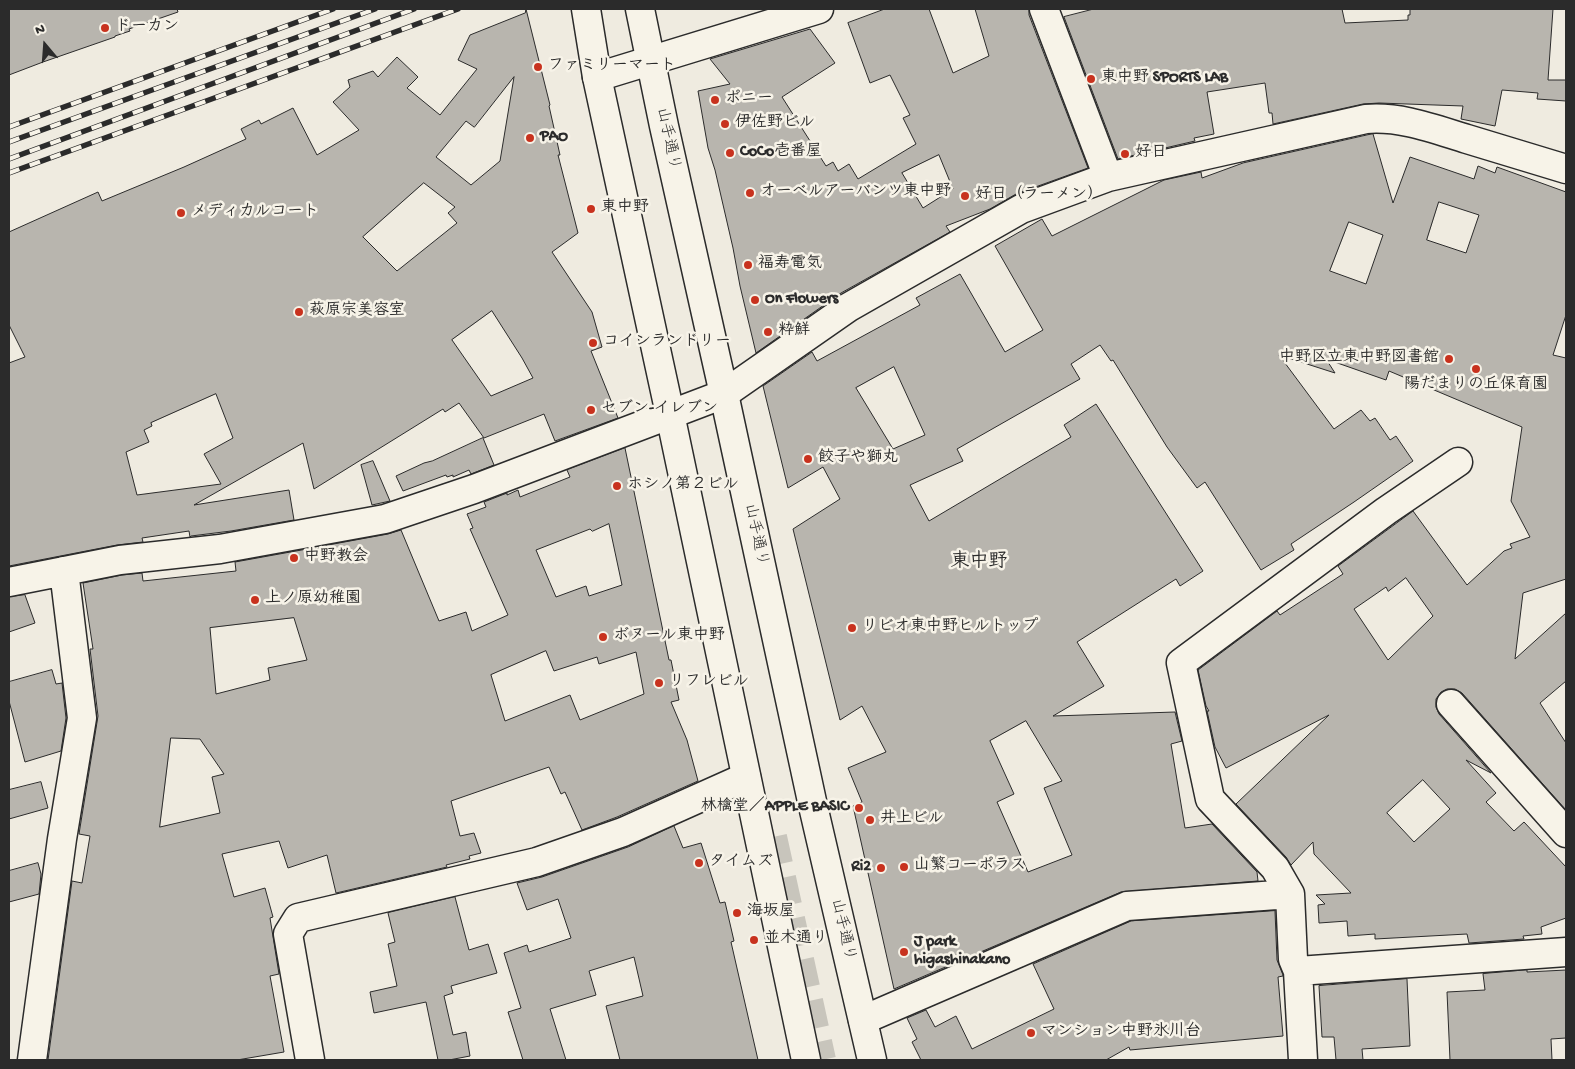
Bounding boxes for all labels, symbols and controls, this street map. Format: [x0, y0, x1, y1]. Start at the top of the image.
place label: ドーカン [115, 18, 179, 38]
north arrow [20, 20, 70, 70]
text: N [33, 21, 47, 40]
marker: ドーカン [99, 22, 111, 34]
place label: ファミリーマート [548, 57, 676, 77]
marker: ファミリーマート [532, 61, 544, 73]
place label: 東中野 SPORTS LAB [1101, 69, 1228, 89]
marker: 東中野 SPORTS LAB [1085, 73, 1097, 85]
place label: ポニー [725, 90, 773, 110]
marker: ポニー [709, 94, 721, 106]
street label: 山手通り [651, 106, 683, 172]
place label: 伊佐野ビル [735, 114, 815, 134]
marker: 伊佐野ビル [719, 118, 731, 130]
place label: PAO [540, 128, 568, 148]
marker: PAO [524, 132, 536, 144]
place label: CoCo壱番屋 [740, 143, 822, 163]
place label: 好日 [1135, 144, 1167, 164]
marker: CoCo壱番屋 [724, 147, 736, 159]
marker: 好日 [1119, 148, 1131, 160]
place label: オーベルアーバンツ東中野 [760, 183, 951, 203]
place label: 好日（ラーメン） [975, 186, 1103, 206]
marker: オーベルアーバンツ東中野 [744, 187, 756, 199]
marker: 好日（ラーメン） [959, 190, 971, 202]
place label: 東中野 [601, 199, 649, 219]
place label: メディカルコート [191, 203, 319, 223]
marker: 東中野 [585, 203, 597, 215]
marker: メディカルコート [175, 207, 187, 219]
place label: 福寿電気 [758, 255, 822, 275]
marker: 福寿電気 [742, 259, 754, 271]
place label: On Flowers [765, 290, 838, 310]
marker: On Flowers [749, 294, 761, 306]
place label: 萩原宗美容室 [309, 302, 405, 322]
marker: 萩原宗美容室 [293, 306, 305, 318]
place label: 粋鮮 [778, 322, 810, 342]
marker: 粋鮮 [762, 326, 774, 338]
place label: コインランドリー [603, 333, 731, 353]
marker: コインランドリー [587, 337, 599, 349]
place label: 中野区立東中野図書館 [1279, 349, 1439, 369]
marker: 中野区立東中野図書館 [1443, 353, 1455, 365]
marker: 陽だまりの丘保育園 [1470, 363, 1482, 375]
place label: 陽だまりの丘保育園 [1404, 376, 1548, 396]
place label: セブン-イレブン [601, 400, 718, 420]
marker: セブン-イレブン [585, 404, 597, 416]
place label: 餃子や獅丸 [818, 449, 898, 469]
marker: 餃子や獅丸 [802, 453, 814, 465]
place label: ホシノ第２ビル [627, 476, 739, 496]
marker: ホシノ第２ビル [611, 480, 623, 492]
street label: 山手通り [739, 502, 771, 568]
place label: 中野教会 [304, 548, 368, 568]
marker: 中野教会 [288, 552, 300, 564]
district label: 東中野 [951, 552, 1007, 574]
place label: 上ノ原幼稚園 [265, 590, 361, 610]
marker: 上ノ原幼稚園 [249, 594, 261, 606]
place label: リビオ東中野ヒルトップ [862, 618, 1038, 638]
marker: リビオ東中野ヒルトップ [846, 622, 858, 634]
place label: ボヌール東中野 [613, 627, 725, 647]
marker: ボヌール東中野 [597, 631, 609, 643]
place label: リフレビル [669, 673, 749, 693]
marker: リフレビル [653, 677, 665, 689]
place label: 林檎堂／APPLE BASIC [701, 798, 849, 818]
marker: 林檎堂／APPLE BASIC [853, 802, 865, 814]
place label: 井上ビル [880, 810, 944, 830]
marker: 井上ビル [864, 814, 876, 826]
place label: タイムズ [709, 853, 773, 873]
marker: タイムズ [693, 857, 705, 869]
place label: 山繁コーポラス [914, 857, 1026, 877]
place label: Ri2 [851, 858, 871, 878]
marker: 山繁コーポラス [898, 861, 910, 873]
marker: Ri2 [875, 862, 887, 874]
street label: 山手通り [825, 897, 859, 963]
place label: 海坂屋 [747, 903, 795, 923]
marker: 海坂屋 [731, 907, 743, 919]
place label: 並木通り [764, 930, 828, 950]
place label: J park higashinakano [914, 933, 1010, 971]
marker: 並木通り [748, 934, 760, 946]
marker: J park higashinakano [898, 946, 910, 958]
place label: マンション中野氷川台 [1041, 1023, 1201, 1043]
marker: マンション中野氷川台 [1025, 1027, 1037, 1039]

